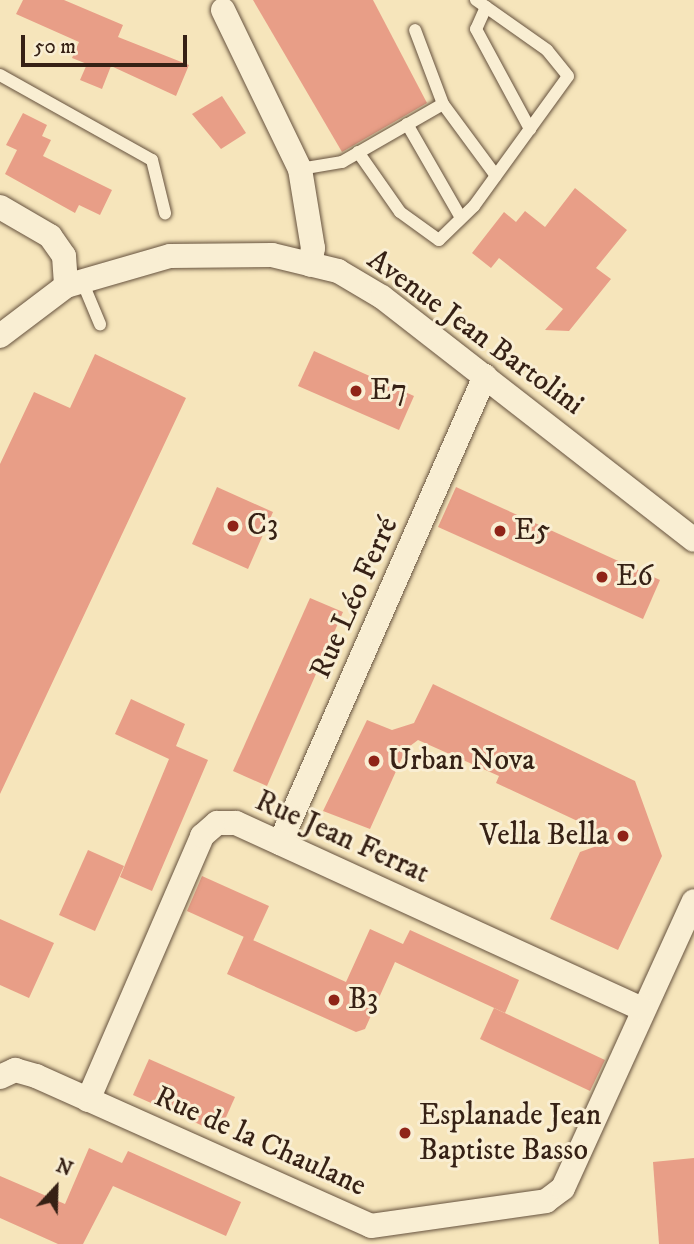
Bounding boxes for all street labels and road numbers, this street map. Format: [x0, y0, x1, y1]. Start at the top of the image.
street label: Avenue Jean Bartolini [360, 242, 590, 424]
street label: Rue Léo Ferré [303, 512, 407, 684]
street label: Rue Jean Ferrat [249, 784, 435, 892]
street label: Rue de la Chaulane [149, 1079, 371, 1205]

